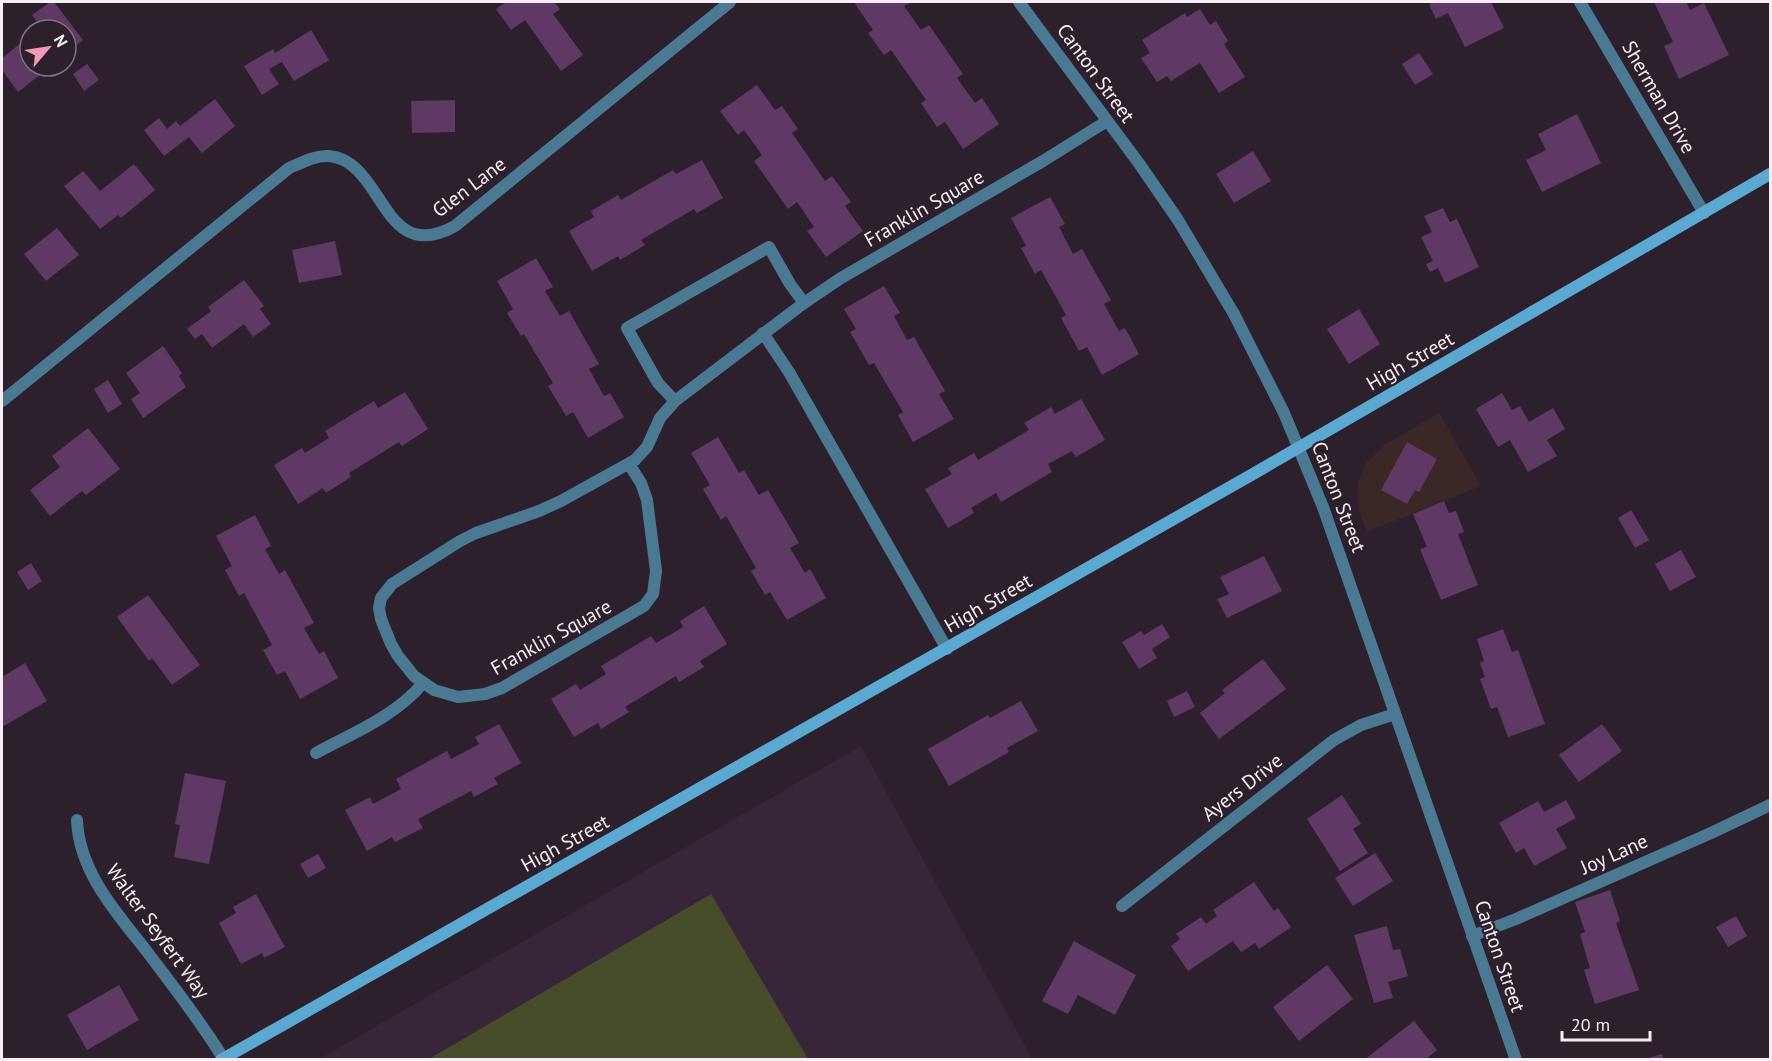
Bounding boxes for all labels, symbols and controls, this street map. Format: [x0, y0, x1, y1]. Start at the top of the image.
north arrow [18, 18, 78, 78]
street label: Canton Street [1051, 18, 1141, 128]
text: N [50, 31, 72, 50]
street label: Sherman Drive [1616, 36, 1702, 158]
street label: Glen Lane [427, 151, 511, 223]
street label: Franklin Square [859, 163, 989, 253]
street label: High Street [1362, 325, 1459, 396]
street label: Canton Street [1306, 438, 1372, 556]
street label: High Street [940, 567, 1037, 638]
street label: Franklin Square [486, 593, 616, 681]
street label: Ayers Drive [1196, 747, 1288, 827]
street label: High Street [516, 808, 614, 878]
street label: Joy Lane [1575, 828, 1652, 881]
street label: Walter Seyfert Way [100, 858, 216, 1004]
street label: Canton Street [1469, 897, 1531, 1016]
scale bar [1562, 1004, 1650, 1042]
text: 20 m [1571, 1013, 1610, 1036]

